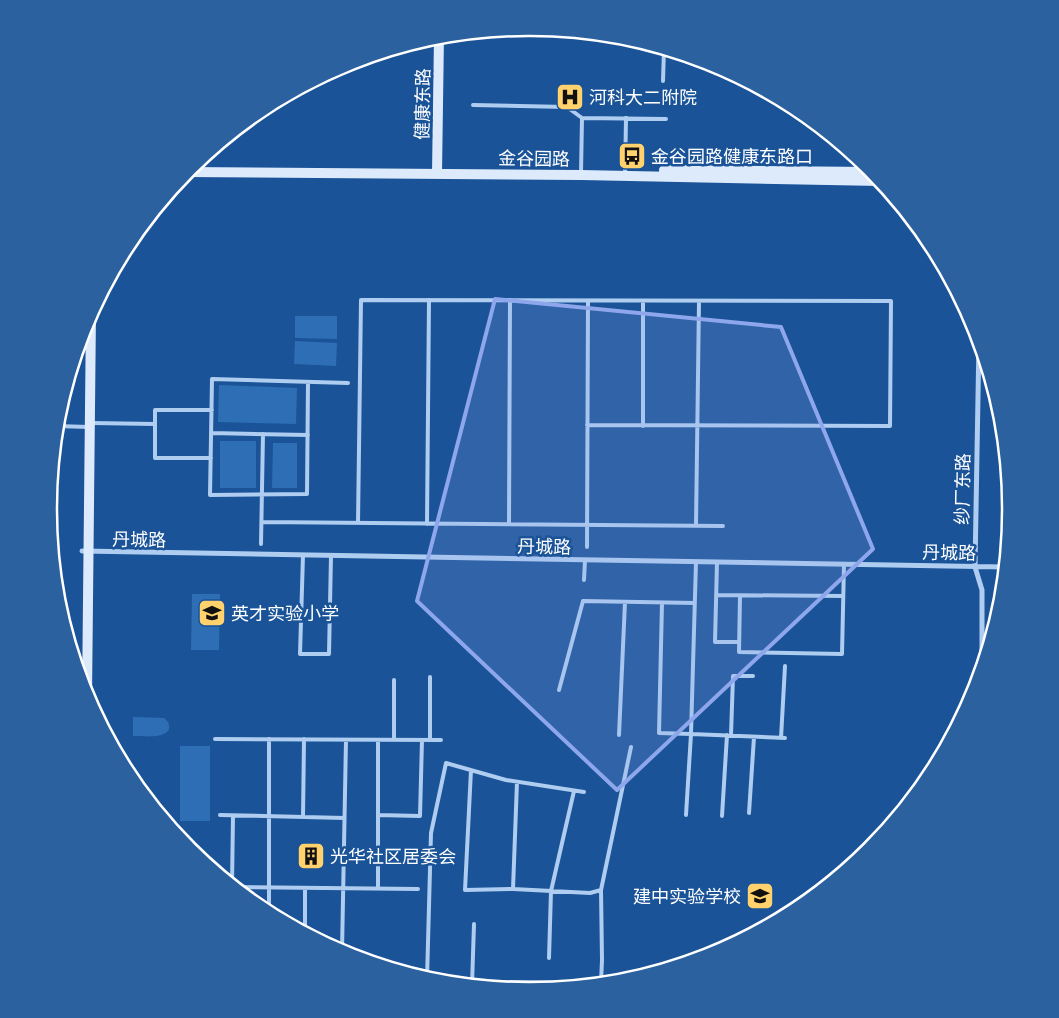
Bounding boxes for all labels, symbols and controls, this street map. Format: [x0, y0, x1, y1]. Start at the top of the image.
street label: 健康东路 [409, 68, 435, 140]
hospital icon: 河科大二附院 [555, 82, 585, 112]
place label: 河科大二附院 [589, 85, 697, 109]
bus stop icon: 金谷园路健康东路口 [617, 141, 647, 171]
place label: 金谷园路健康东路口 [651, 144, 813, 168]
street label: 金谷园路 [498, 145, 570, 171]
street label: 纱厂东路 [949, 453, 975, 525]
street label: 丹城路 [112, 527, 166, 551]
street label: 丹城路 [517, 534, 571, 558]
street label: 丹城路 [922, 540, 976, 564]
school or university icon: 英才实验小学 [197, 598, 227, 628]
place label: 英才实验小学 [231, 601, 339, 625]
building icon: 光华社区居委会 [296, 841, 326, 871]
place label: 光华社区居委会 [330, 844, 456, 868]
school or university icon: 建中实验学校 [745, 881, 775, 911]
place label: 建中实验学校 [633, 884, 741, 908]

